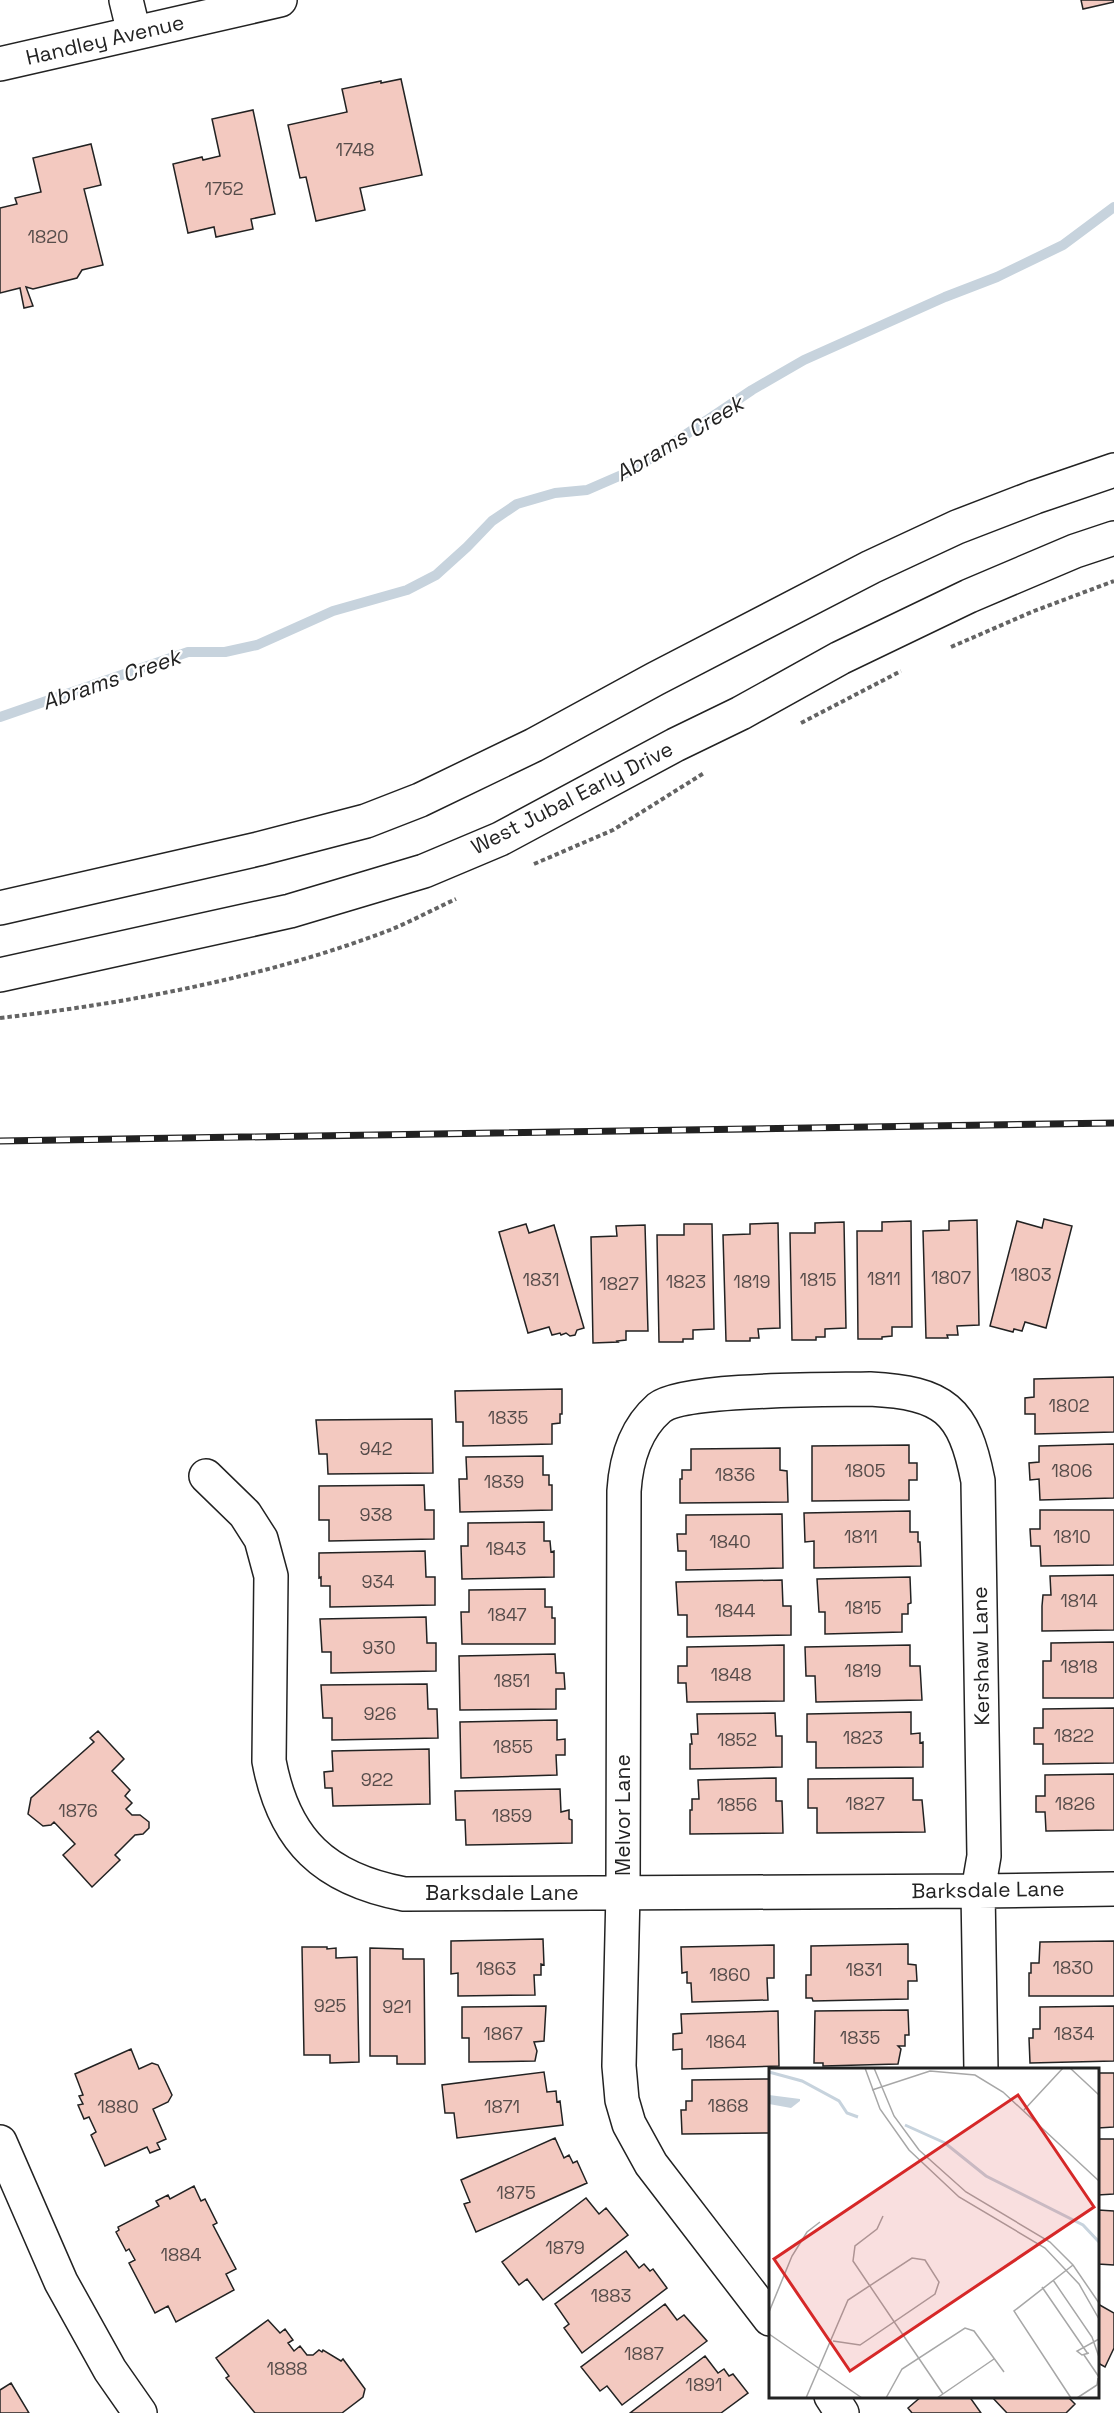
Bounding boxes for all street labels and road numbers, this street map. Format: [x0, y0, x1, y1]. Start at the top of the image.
street label: Handley Avenue [23, 8, 187, 71]
street label: West Jubal Early Drive [466, 735, 677, 860]
street label: Kershaw Lane [966, 1586, 995, 1726]
street label: Melvor Lane [609, 1754, 636, 1876]
street label: Barksdale Lane [911, 1875, 1065, 1904]
street label: Barksdale Lane [425, 1879, 579, 1906]

